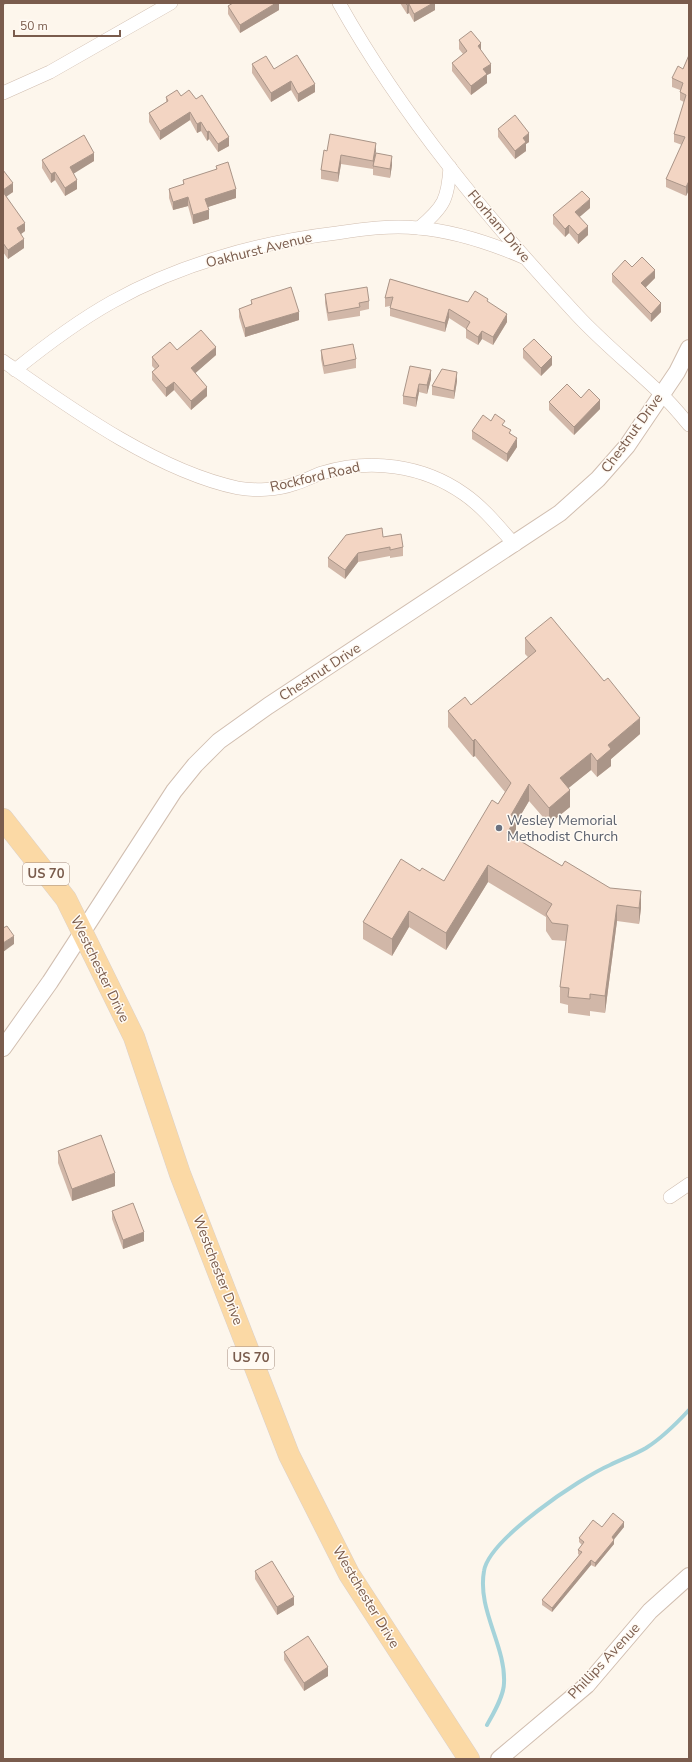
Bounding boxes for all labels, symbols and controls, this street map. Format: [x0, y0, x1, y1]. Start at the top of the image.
scale bar [14, 12, 120, 38]
text: 50 m [20, 18, 48, 34]
street label: Florham Drive [463, 186, 535, 266]
street label: Oakhurst Avenue [204, 228, 314, 272]
street label: Chestnut Drive [597, 389, 667, 477]
street label: Rockford Road [268, 457, 362, 497]
street label: Chestnut Drive [275, 638, 365, 706]
place label: Wesley Memorial Methodist Church [507, 811, 618, 846]
marker: Wesley Memorial Methodist Church [494, 823, 504, 833]
road number: US 70 [23, 863, 69, 885]
street label: Westchester Drive [66, 913, 134, 1025]
street label: Westchester Drive [188, 1212, 248, 1328]
road number: US 70 [228, 1347, 274, 1369]
street label: Westchester Drive [328, 1542, 404, 1652]
street label: Phillips Avenue [564, 1619, 644, 1703]

